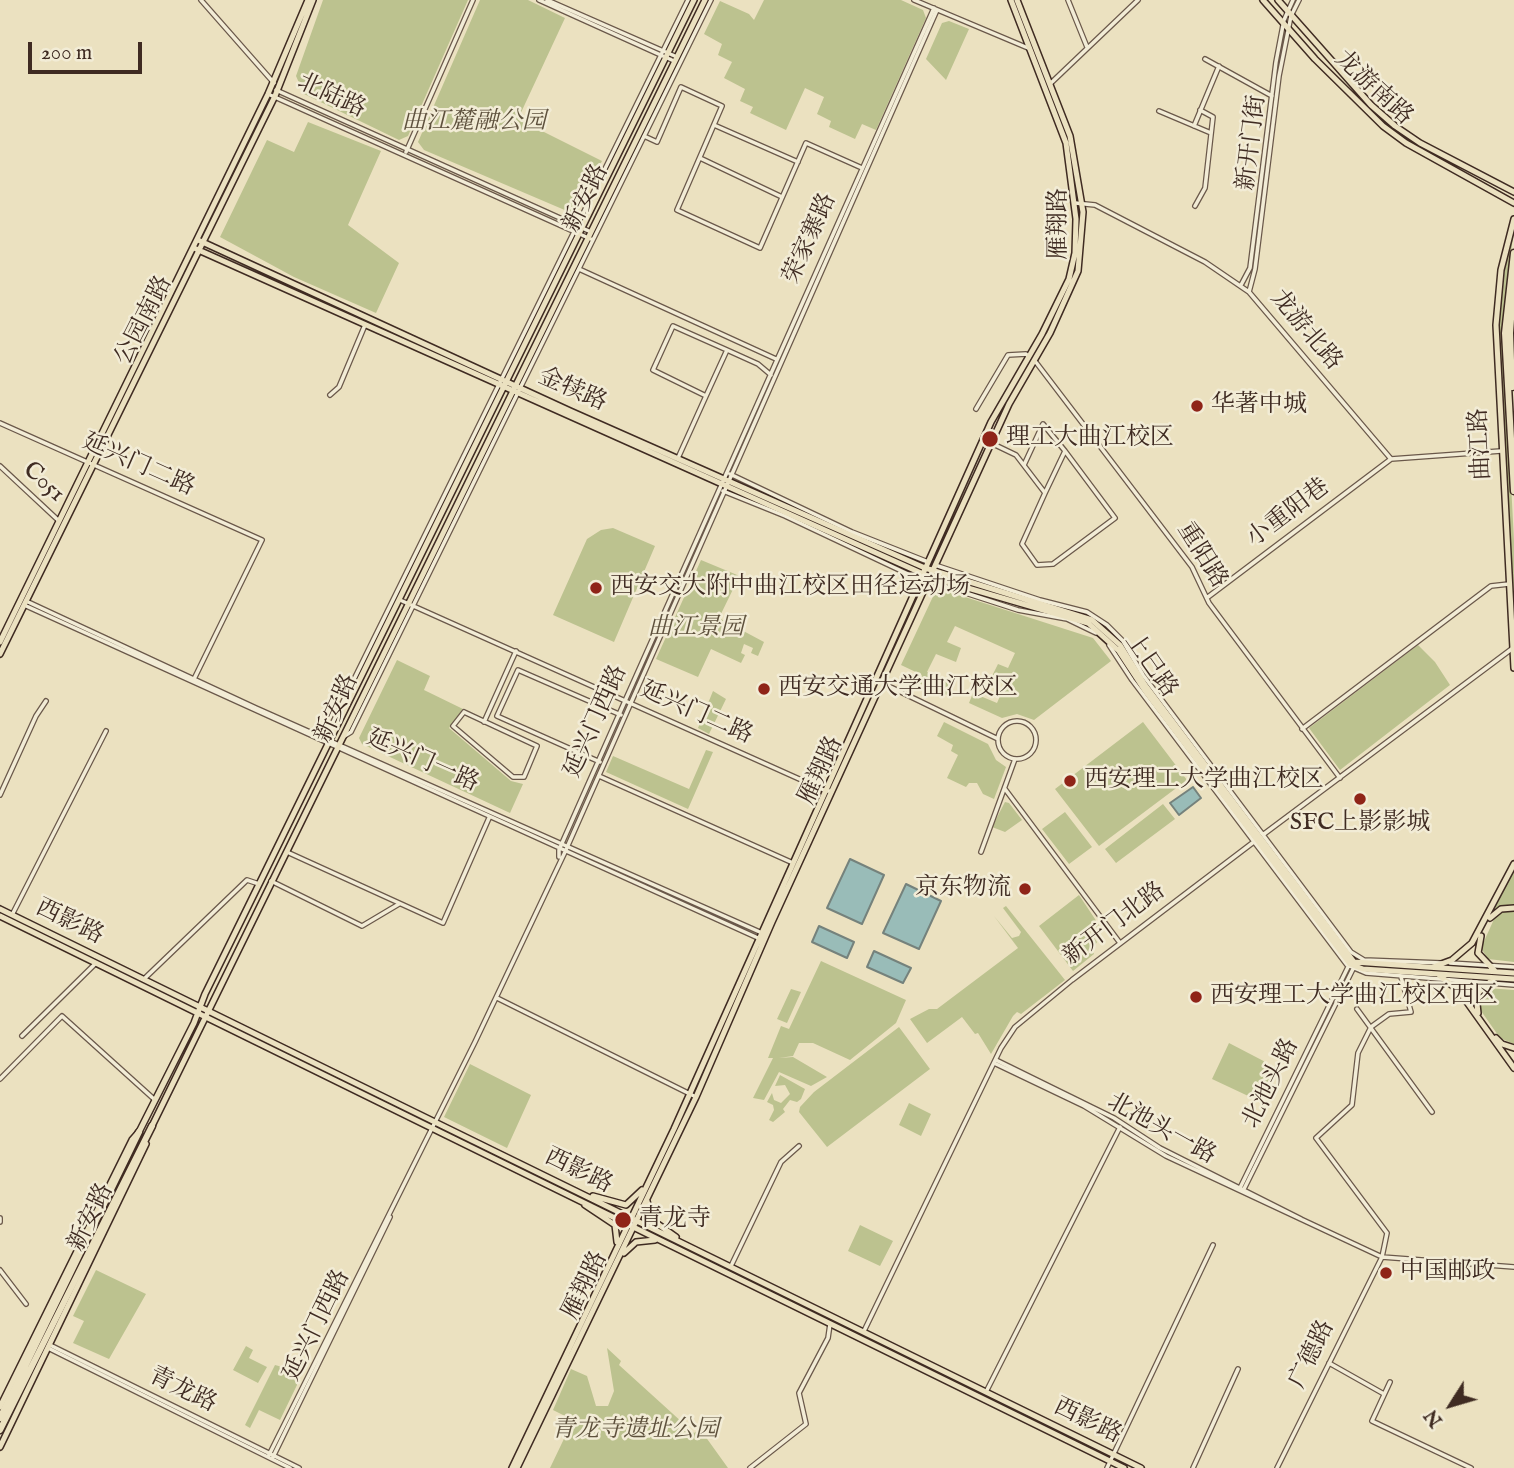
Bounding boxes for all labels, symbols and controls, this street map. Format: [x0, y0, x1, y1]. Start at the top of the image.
scale bar [32, 28, 145, 72]
text: 200 m [41, 40, 92, 67]
street label: 龙游南路 [1328, 46, 1418, 132]
street label: 北陆路 [292, 69, 370, 125]
street label: 新开门街 [1233, 94, 1273, 192]
park label: 曲江麓融公园 [402, 109, 546, 137]
street label: 新安路 [558, 160, 616, 238]
street label: 雁翔路 [1046, 188, 1074, 260]
street label: 荣家寨路 [778, 189, 844, 289]
street label: 公园南路 [110, 272, 180, 370]
street label: 龙游北路 [1263, 285, 1347, 377]
street label: 金犊路 [533, 363, 611, 419]
place label: 华著中城 [1211, 392, 1307, 420]
marker: 华著中城 [1189, 398, 1205, 414]
street label: 曲江路 [1466, 407, 1498, 481]
place label: 理工大曲江校区 [1006, 425, 1174, 453]
street label: 延兴门二路 [77, 428, 199, 504]
marker: 理工大曲江校区 [980, 429, 1000, 449]
street label: C051 [16, 457, 70, 509]
street label: 小重阳巷 [1242, 474, 1336, 554]
street label: 重阳路 [1170, 518, 1232, 594]
place label: 西安交大附中曲江校区田径运动场 [610, 574, 970, 602]
marker: 西安交大附中曲江校区田径运动场 [588, 580, 604, 596]
park label: 曲江景园 [648, 615, 744, 643]
street label: 上巳路 [1118, 628, 1182, 704]
street label: 延兴门西路 [559, 661, 635, 783]
street label: 新安路 [310, 670, 366, 748]
place label: 西安交通大学曲江校区 [778, 675, 1018, 703]
street label: 延兴门二路 [635, 676, 757, 752]
marker: 西安交通大学曲江校区 [756, 681, 772, 697]
street label: 延兴门一路 [361, 724, 483, 800]
street label: 雁翔路 [794, 732, 850, 810]
place label: 西安理工大学曲江校区 [1084, 767, 1324, 795]
marker: 西安理工大学曲江校区 [1062, 773, 1078, 789]
marker: SFC上影影城 [1352, 791, 1368, 807]
place label: SFC上影影城 [1290, 810, 1430, 838]
place label: 京东物流 [915, 875, 1011, 903]
street label: 新开门北路 [1058, 877, 1172, 973]
marker: 京东物流 [1017, 881, 1033, 897]
street label: 西影路 [30, 894, 108, 952]
place label: 西安理工大学曲江校区西区 [1210, 983, 1498, 1011]
marker: 西安理工大学曲江校区西区 [1188, 989, 1204, 1005]
street label: 北池头路 [1238, 1035, 1306, 1133]
street label: 北池头一路 [1102, 1088, 1220, 1172]
street label: 西影路 [539, 1143, 617, 1201]
street label: 新安路 [63, 1179, 121, 1257]
place label: 青龙寺 [639, 1206, 711, 1234]
marker: 青龙寺 [613, 1210, 633, 1230]
street label: 雁翔路 [557, 1247, 615, 1325]
place label: 中国邮政 [1400, 1259, 1496, 1287]
marker: 中国邮政 [1378, 1265, 1394, 1281]
street label: 延兴门西路 [279, 1266, 357, 1386]
street label: 广德路 [1284, 1316, 1342, 1394]
street label: 青龙路 [143, 1362, 221, 1420]
north arrow [1416, 1370, 1486, 1440]
street label: 西影路 [1048, 1393, 1126, 1451]
text: N [1420, 1404, 1449, 1431]
park label: 青龙寺遗址公园 [551, 1417, 719, 1445]

